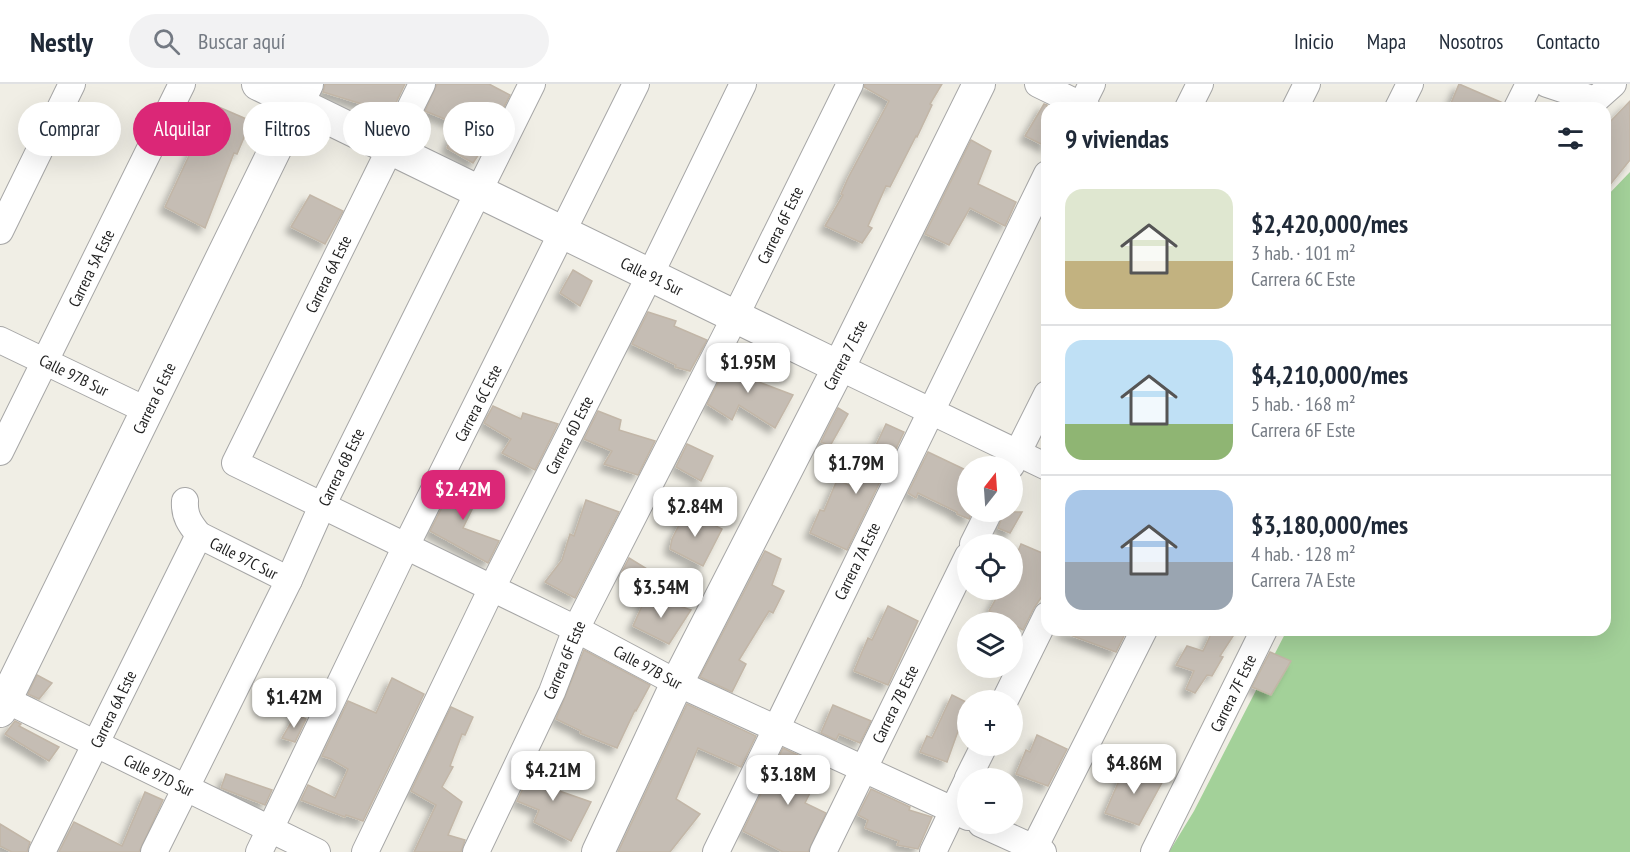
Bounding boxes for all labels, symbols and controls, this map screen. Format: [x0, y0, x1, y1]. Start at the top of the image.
search box [129, 14, 549, 68]
text: Nestly [30, 23, 93, 60]
icon: search [150, 25, 183, 58]
text: Buscar aquí [198, 27, 285, 55]
text: Inicio [1294, 28, 1334, 55]
text: Mapa [1367, 28, 1406, 55]
text: Nosotros [1439, 28, 1503, 55]
text: Contacto [1536, 28, 1600, 55]
chip: Comprar [18, 102, 121, 156]
chip: Alquilar [133, 102, 231, 156]
chip: Filtros [243, 102, 331, 156]
chip: Nuevo [343, 102, 431, 156]
chip: Piso [443, 102, 515, 156]
text: 9 viviendas [1065, 122, 1169, 155]
icon: filters [1554, 122, 1587, 155]
street label: Carrera 6F Este [753, 183, 807, 267]
text: $2,420,000/mes [1251, 207, 1408, 240]
icon: home [1113, 213, 1185, 285]
street label: Carrera 5A Este [64, 226, 118, 310]
street label: Carrera 6A Este [301, 232, 355, 316]
text: 3 hab. · 101 m² [1251, 240, 1356, 266]
street label: Calle 91 Sur [618, 252, 687, 300]
text: Carrera 6C Este [1251, 266, 1356, 292]
street label: Carrera 7 Este [819, 317, 871, 393]
pin: $1.95M [699, 343, 797, 394]
text: $1.95M [720, 349, 776, 375]
street label: Calle 97B Sur [36, 350, 112, 401]
text: $4,210,000/mes [1251, 358, 1408, 391]
street label: Carrera 6 Este [128, 359, 180, 437]
street label: Carrera 6C Este [450, 361, 506, 445]
icon: home [1113, 364, 1185, 436]
text: 5 hab. · 168 m² [1251, 391, 1356, 417]
street label: Carrera 6D Este [541, 392, 597, 478]
text: Carrera 6F Este [1251, 417, 1355, 443]
street label: Carrera 6B Este [314, 425, 368, 509]
pin: $1.79M [807, 444, 905, 495]
text: $1.79M [828, 450, 884, 476]
north arrow [957, 456, 1023, 522]
map controls [957, 456, 1023, 834]
pin: $2.42M [414, 470, 512, 521]
text: $2.42M [435, 476, 491, 502]
pin: $2.84M [646, 487, 744, 538]
text: $2.84M [667, 493, 723, 519]
text: $3,180,000/mes [1251, 508, 1408, 541]
icon: home [1113, 514, 1185, 586]
street label: Carrera 7A Este [830, 519, 884, 603]
street label: Calle 97C Sur [207, 532, 282, 584]
button: locate [957, 534, 1023, 600]
text: 4 hab. · 128 m² [1251, 541, 1356, 567]
text: Carrera 7A Este [1251, 567, 1355, 593]
pin: $3.54M [612, 568, 710, 619]
text: $3.54M [633, 574, 689, 600]
button: layers [957, 612, 1023, 678]
street label: Carrera 6F Este [538, 618, 590, 702]
street label: Calle 97B Sur [610, 641, 686, 694]
street label: Carrera 7F Este [1206, 651, 1260, 735]
street label: Carrera 7B Este [868, 662, 922, 746]
street label: Carrera 6A Este [86, 667, 140, 751]
pin: $1.42M [245, 678, 343, 729]
text: $1.42M [266, 684, 322, 710]
button: + [957, 690, 1023, 756]
pin: $4.86M [1085, 744, 1183, 795]
street label: Calle 97D Sur [121, 749, 198, 801]
text: $4.86M [1106, 750, 1162, 776]
pin: $4.21M [504, 751, 602, 802]
pin: $3.18M [739, 755, 837, 806]
text: $4.21M [525, 757, 581, 783]
text: $3.18M [760, 761, 816, 787]
button: − [957, 768, 1023, 834]

